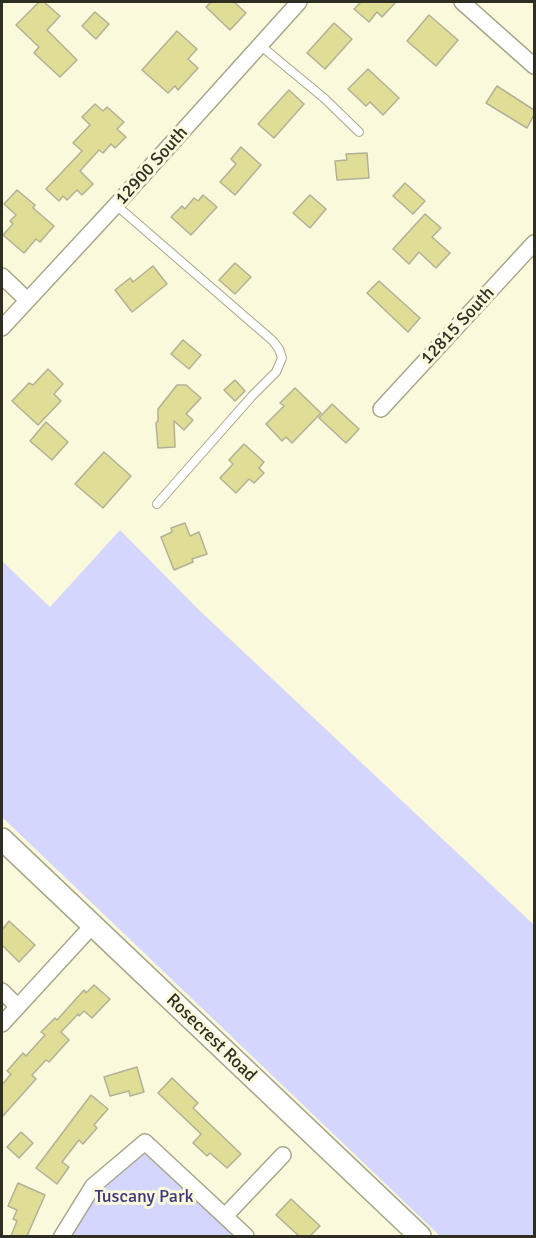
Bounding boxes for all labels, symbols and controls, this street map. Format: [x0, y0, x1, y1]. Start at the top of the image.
street label: 12900 South [111, 122, 193, 210]
street label: 12815 South [417, 283, 499, 369]
street label: Rosecrest Road [161, 990, 261, 1086]
park label: Tuscany Park [94, 1186, 194, 1208]

